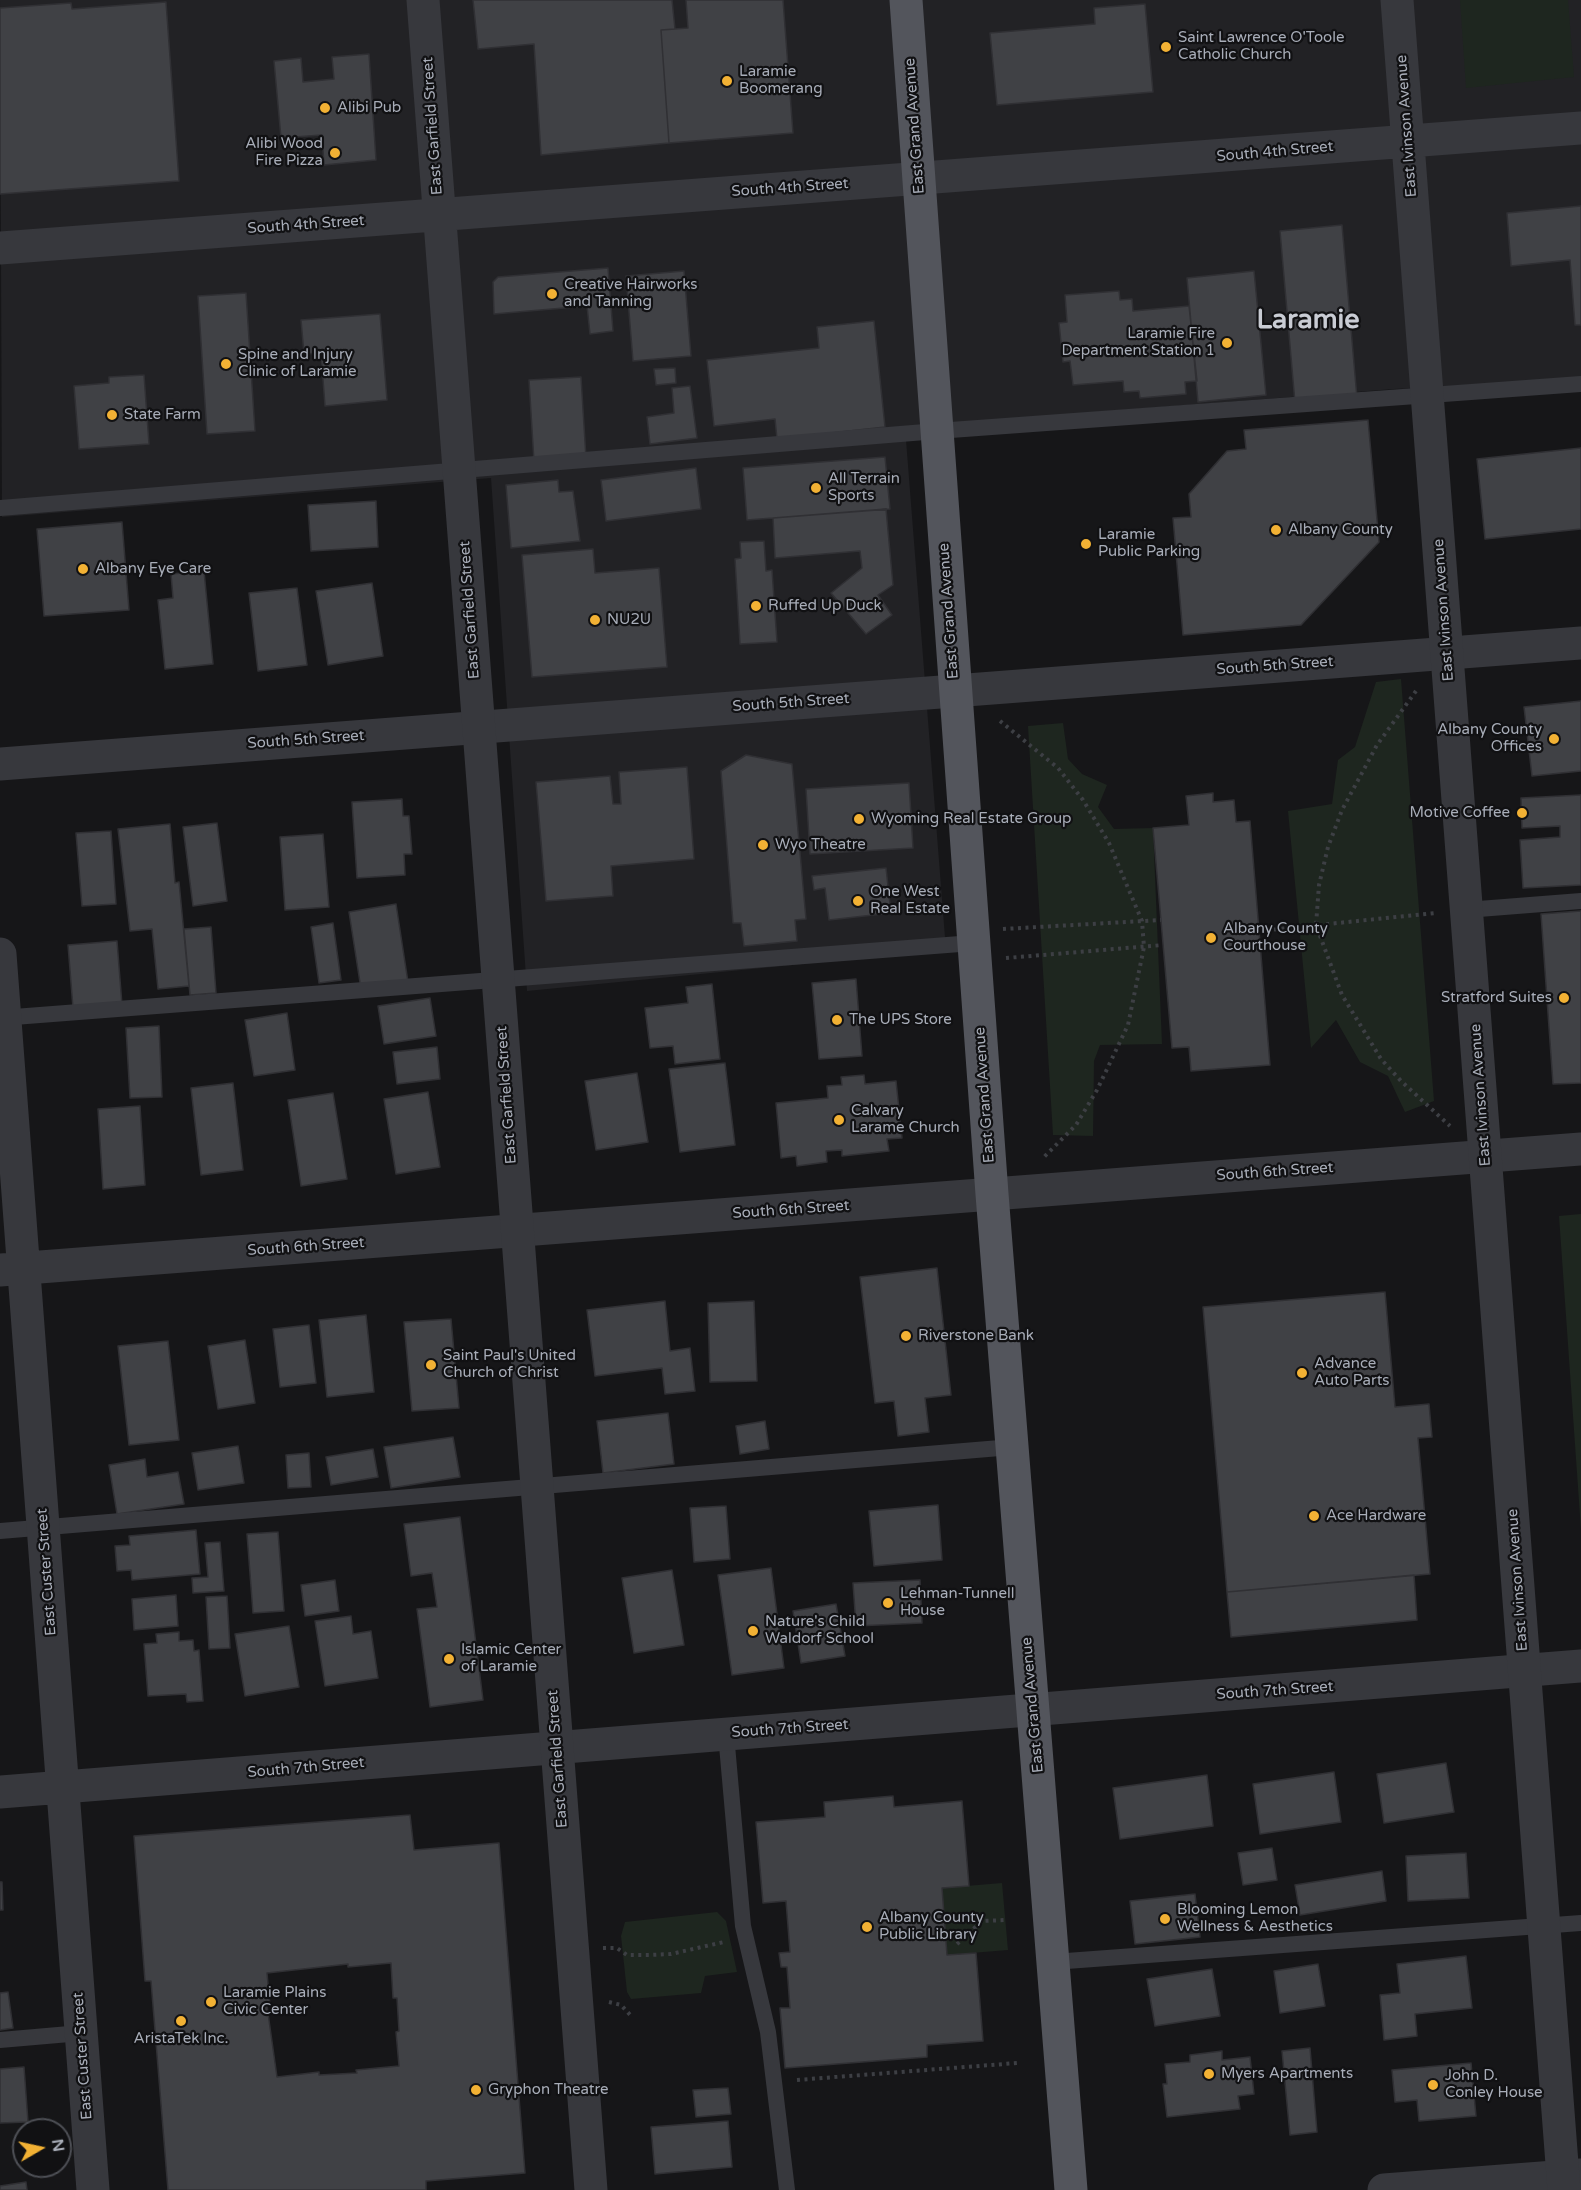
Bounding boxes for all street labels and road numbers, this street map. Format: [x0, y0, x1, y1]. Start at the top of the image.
street label: East Ivinson Avenue [1393, 54, 1421, 198]
street label: East Garfield Street [419, 56, 447, 196]
street label: East Grand Avenue [901, 57, 929, 195]
street label: South 4th Street [1216, 138, 1334, 166]
street label: South 4th Street [731, 175, 849, 201]
street label: South 4th Street [247, 212, 365, 238]
street label: East Ivinson Avenue [1430, 538, 1458, 682]
street label: East Garfield Street [456, 540, 484, 680]
street label: East Grand Avenue [935, 542, 963, 680]
street label: South 5th Street [1216, 653, 1334, 679]
street label: South 5th Street [732, 690, 850, 716]
street label: South 5th Street [247, 727, 365, 753]
street label: East Ivinson Avenue [1467, 1023, 1495, 1167]
street label: East Garfield Street [493, 1025, 521, 1165]
street label: East Grand Avenue [971, 1026, 999, 1164]
street label: South 6th Street [1216, 1159, 1334, 1185]
street label: South 6th Street [732, 1197, 850, 1223]
street label: South 6th Street [247, 1234, 365, 1260]
street label: East Custer Street [34, 1508, 60, 1636]
street label: East Ivinson Avenue [1504, 1508, 1532, 1652]
street label: East Grand Avenue [1018, 1636, 1048, 1774]
street label: South 7th Street [1216, 1678, 1334, 1704]
street label: East Garfield Street [544, 1689, 572, 1829]
street label: South 7th Street [731, 1716, 849, 1742]
street label: South 7th Street [247, 1754, 365, 1782]
street label: East Custer Street [70, 1992, 96, 2120]

